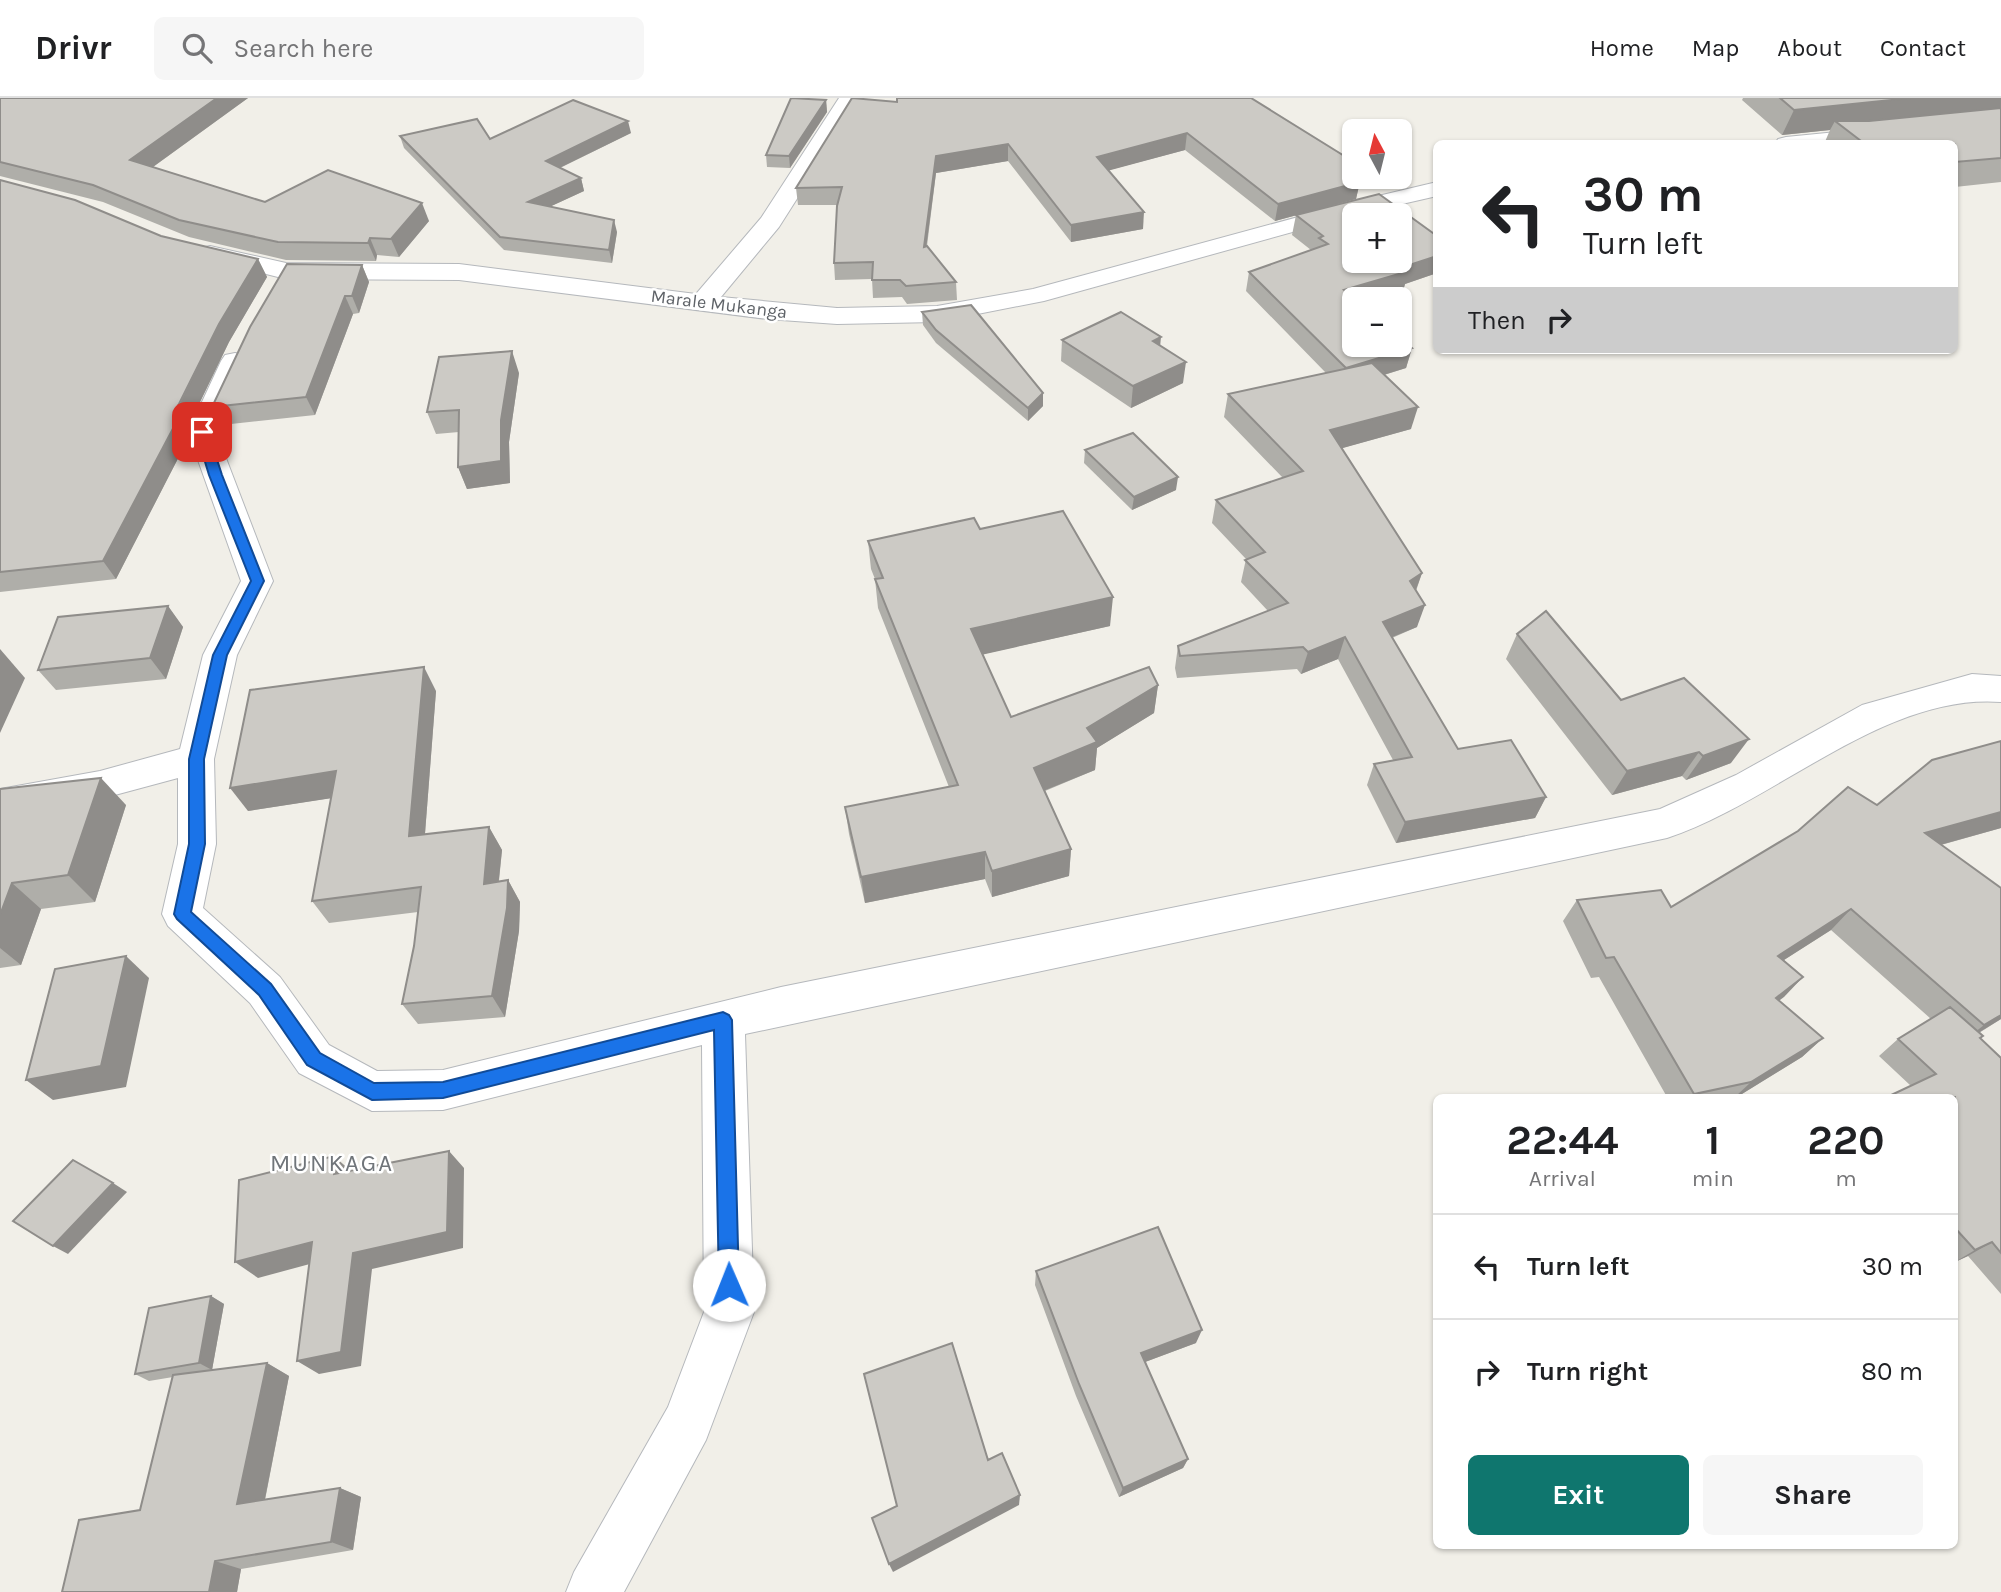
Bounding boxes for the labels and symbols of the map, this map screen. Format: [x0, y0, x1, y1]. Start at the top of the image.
north arrow [1342, 119, 1412, 189]
street label: Marale Mukanga [650, 285, 788, 323]
pin [172, 402, 232, 462]
district label: MUNKAGA [270, 1149, 394, 1177]
position arrow [692, 1248, 766, 1322]

